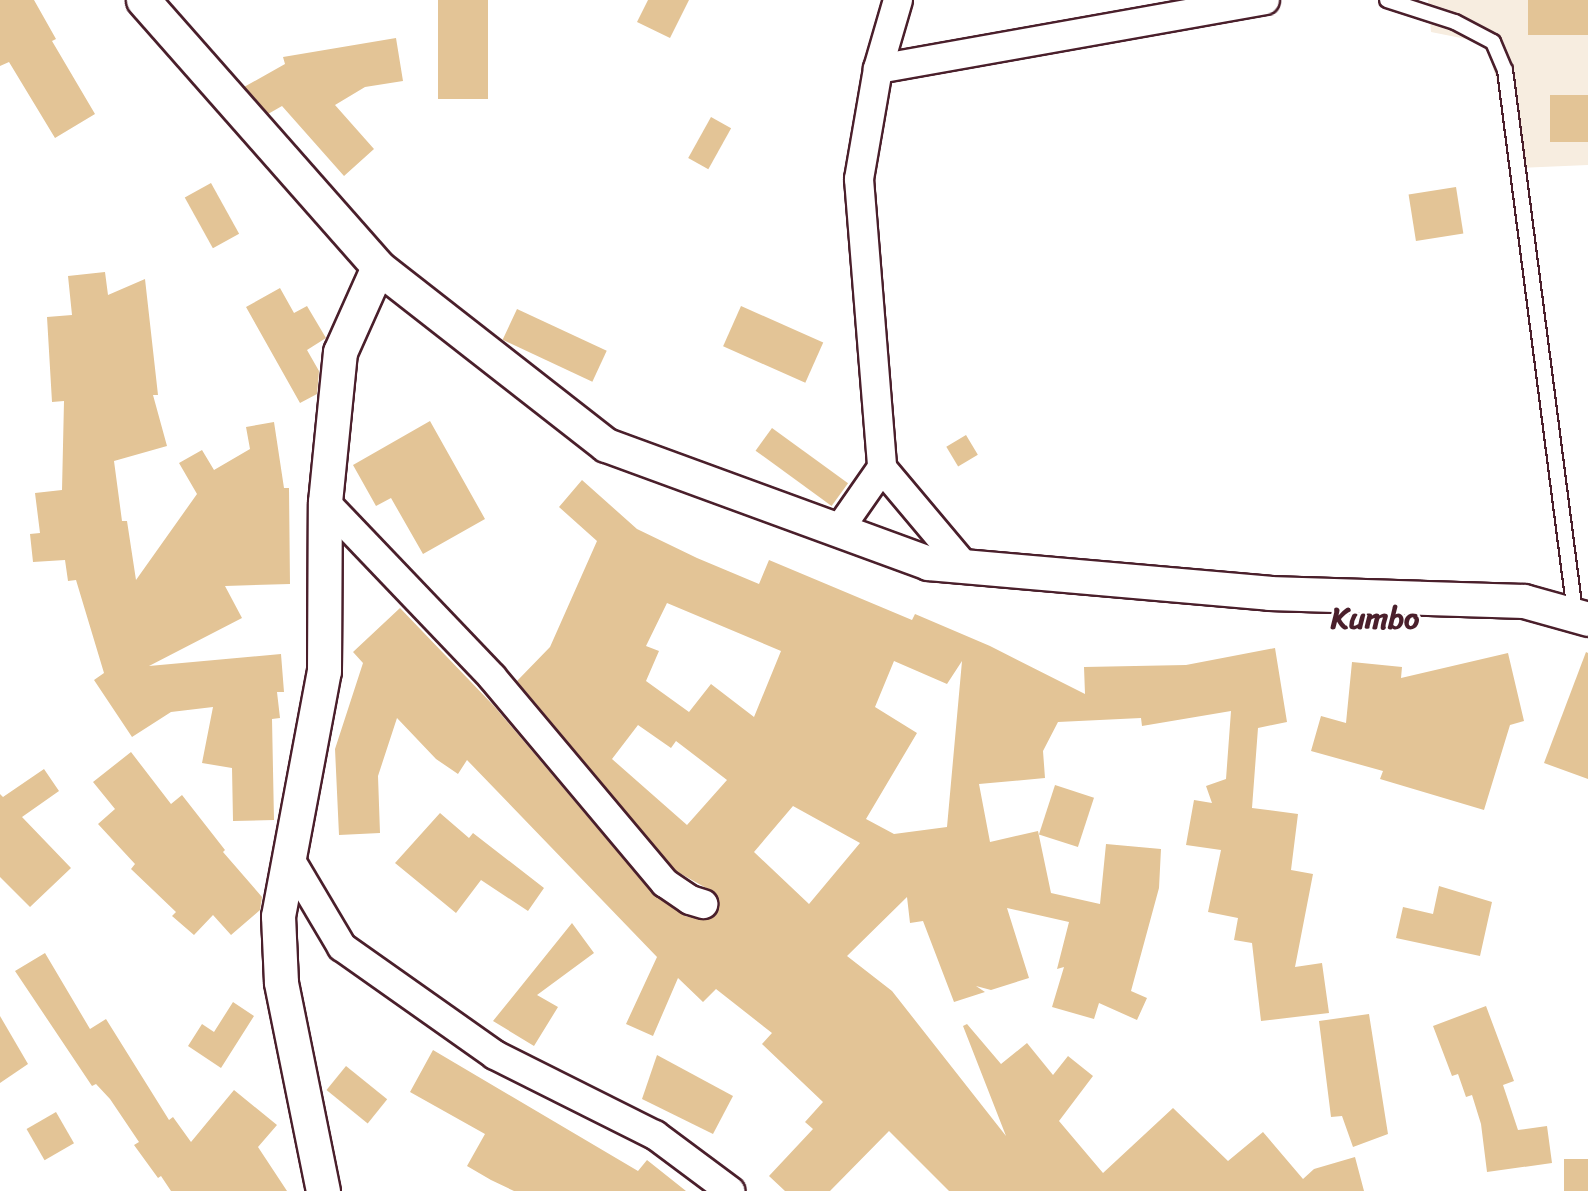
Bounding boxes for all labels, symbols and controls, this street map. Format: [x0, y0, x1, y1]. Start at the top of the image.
district label: Kumbo [1331, 600, 1419, 636]

